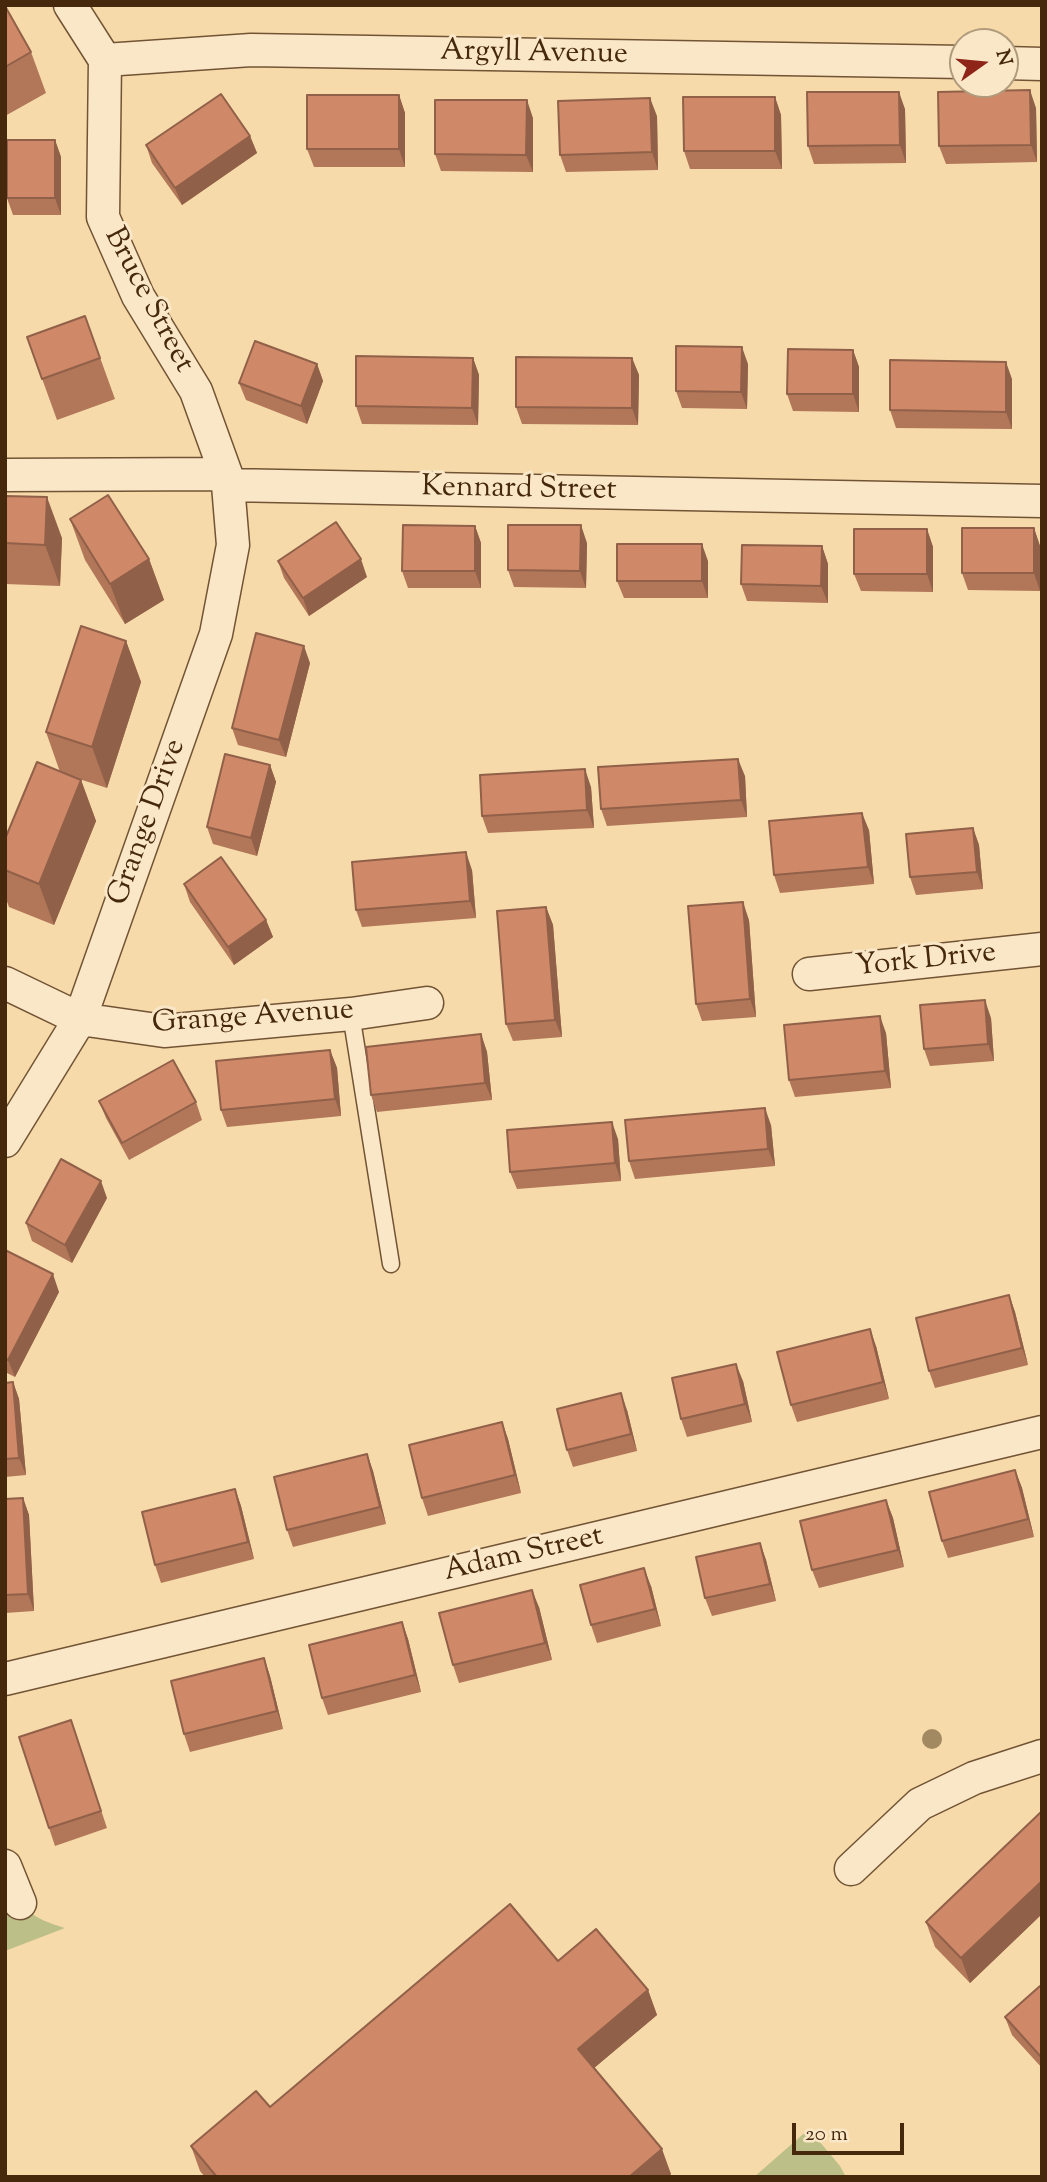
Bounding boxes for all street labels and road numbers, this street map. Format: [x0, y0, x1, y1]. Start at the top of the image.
street label: Argyll Avenue [440, 35, 628, 75]
street label: Bruce Street [94, 222, 200, 380]
street label: Kennard Street [421, 471, 617, 511]
street label: Grange Drive [102, 735, 196, 911]
street label: York Drive [854, 937, 998, 987]
street label: Grange Avenue [151, 994, 355, 1044]
street label: Adam Street [441, 1520, 607, 1592]

